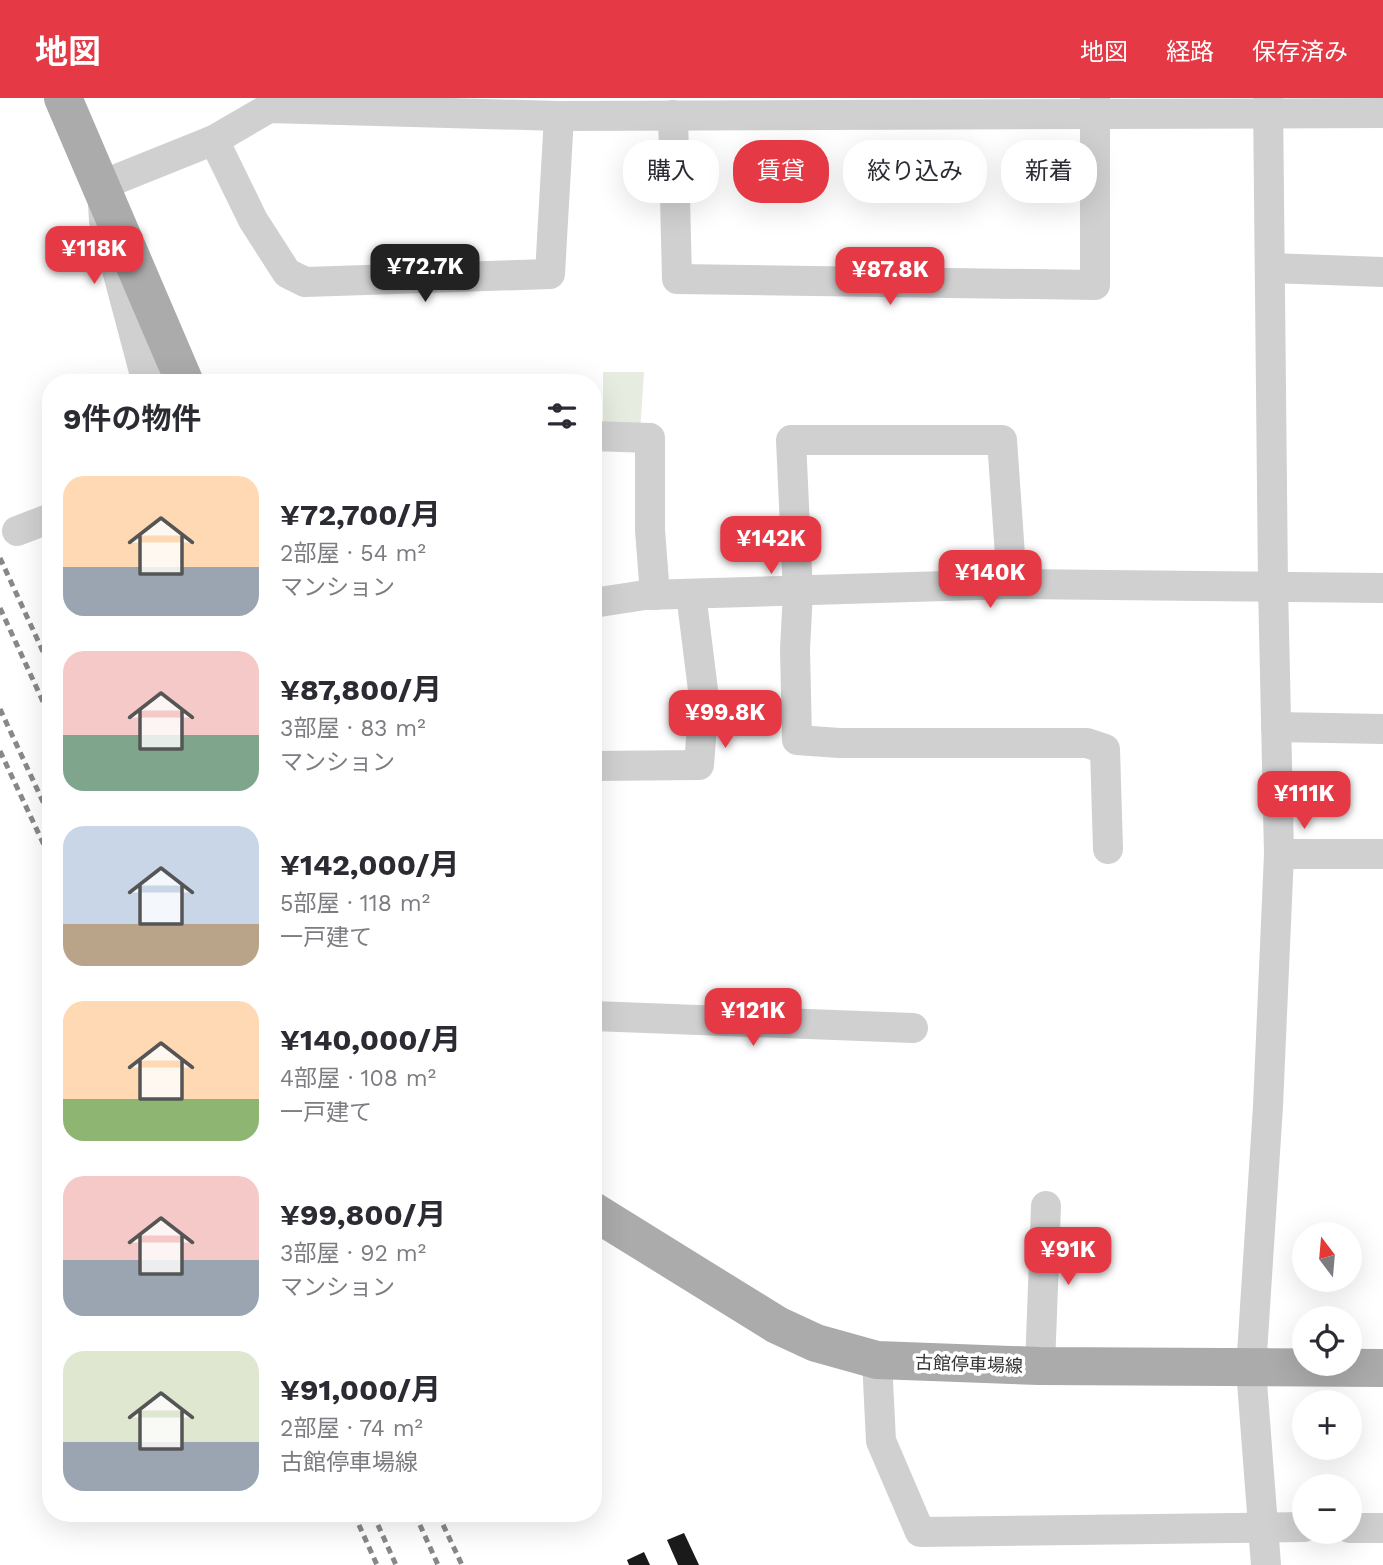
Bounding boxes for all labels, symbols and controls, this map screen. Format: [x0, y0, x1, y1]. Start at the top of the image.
text: 地図 [35, 32, 101, 71]
text: 地図 [1080, 38, 1128, 66]
text: 経路 [1166, 38, 1214, 66]
text: 保存済み [1252, 38, 1348, 66]
chip: 購入 [623, 140, 719, 203]
chip: 賃貸 [733, 140, 829, 203]
chip: 絞り込み [843, 140, 987, 203]
chip: 新着 [1001, 140, 1097, 203]
pin: ¥118K [45, 226, 143, 286]
text: ¥118K [61, 235, 127, 262]
pin: ¥72.7K [368, 244, 482, 304]
pin: ¥87.8K [833, 248, 947, 307]
text: ¥72.7K [386, 253, 464, 280]
text: ¥87.8K [851, 256, 929, 283]
icon: filters [543, 397, 581, 435]
text: 9件の物件 [63, 401, 201, 436]
text: ¥72,700/月 [280, 497, 441, 532]
icon: home [119, 504, 203, 588]
pin: ¥142K [722, 517, 820, 576]
text: ¥142K [736, 525, 806, 552]
text: 2部屋 · 54 m² [280, 540, 426, 567]
pin: ¥140K [941, 550, 1039, 610]
text: ¥140K [955, 559, 1025, 586]
text: マンション [280, 574, 395, 601]
text: ¥87,800/月 [280, 672, 442, 707]
icon: home [119, 679, 203, 763]
pin: ¥99.8K [668, 690, 782, 750]
text: ¥99.8K [685, 699, 765, 726]
text: 3部屋 · 83 m² [280, 715, 426, 742]
text: マンション [280, 749, 395, 776]
pin: ¥111K [1255, 772, 1353, 831]
text: ¥111K [1274, 780, 1335, 807]
text: ¥142,000/月 [280, 847, 460, 882]
icon: home [119, 854, 203, 938]
text: 5部屋 · 118 m² [280, 890, 430, 917]
text: 一戸建て [280, 924, 372, 951]
pin: ¥121K [704, 988, 802, 1048]
text: ¥121K [721, 997, 785, 1024]
text: ¥140,000/月 [280, 1022, 461, 1057]
icon: home [119, 1029, 203, 1113]
text: 4部屋 · 108 m² [280, 1065, 436, 1092]
text: 一戸建て [280, 1099, 372, 1126]
text: ¥99,800/月 [280, 1197, 446, 1232]
icon: home [119, 1204, 203, 1288]
north arrow [1292, 1222, 1362, 1292]
map controls [1292, 1222, 1362, 1544]
pin: ¥91K [1027, 1228, 1109, 1287]
text: ¥91K [1040, 1236, 1096, 1263]
text: 3部屋 · 92 m² [280, 1240, 426, 1267]
text: マンション [280, 1274, 395, 1301]
button: locate [1292, 1306, 1362, 1376]
street label: 古館停車場線 [915, 1352, 1023, 1376]
text: ¥91,000/月 [280, 1372, 441, 1407]
icon: home [119, 1379, 203, 1463]
button: + [1292, 1390, 1362, 1460]
text: 2部屋 · 74 m² [280, 1415, 423, 1442]
text: 古館停車場線 [280, 1449, 418, 1476]
button: − [1292, 1474, 1362, 1544]

